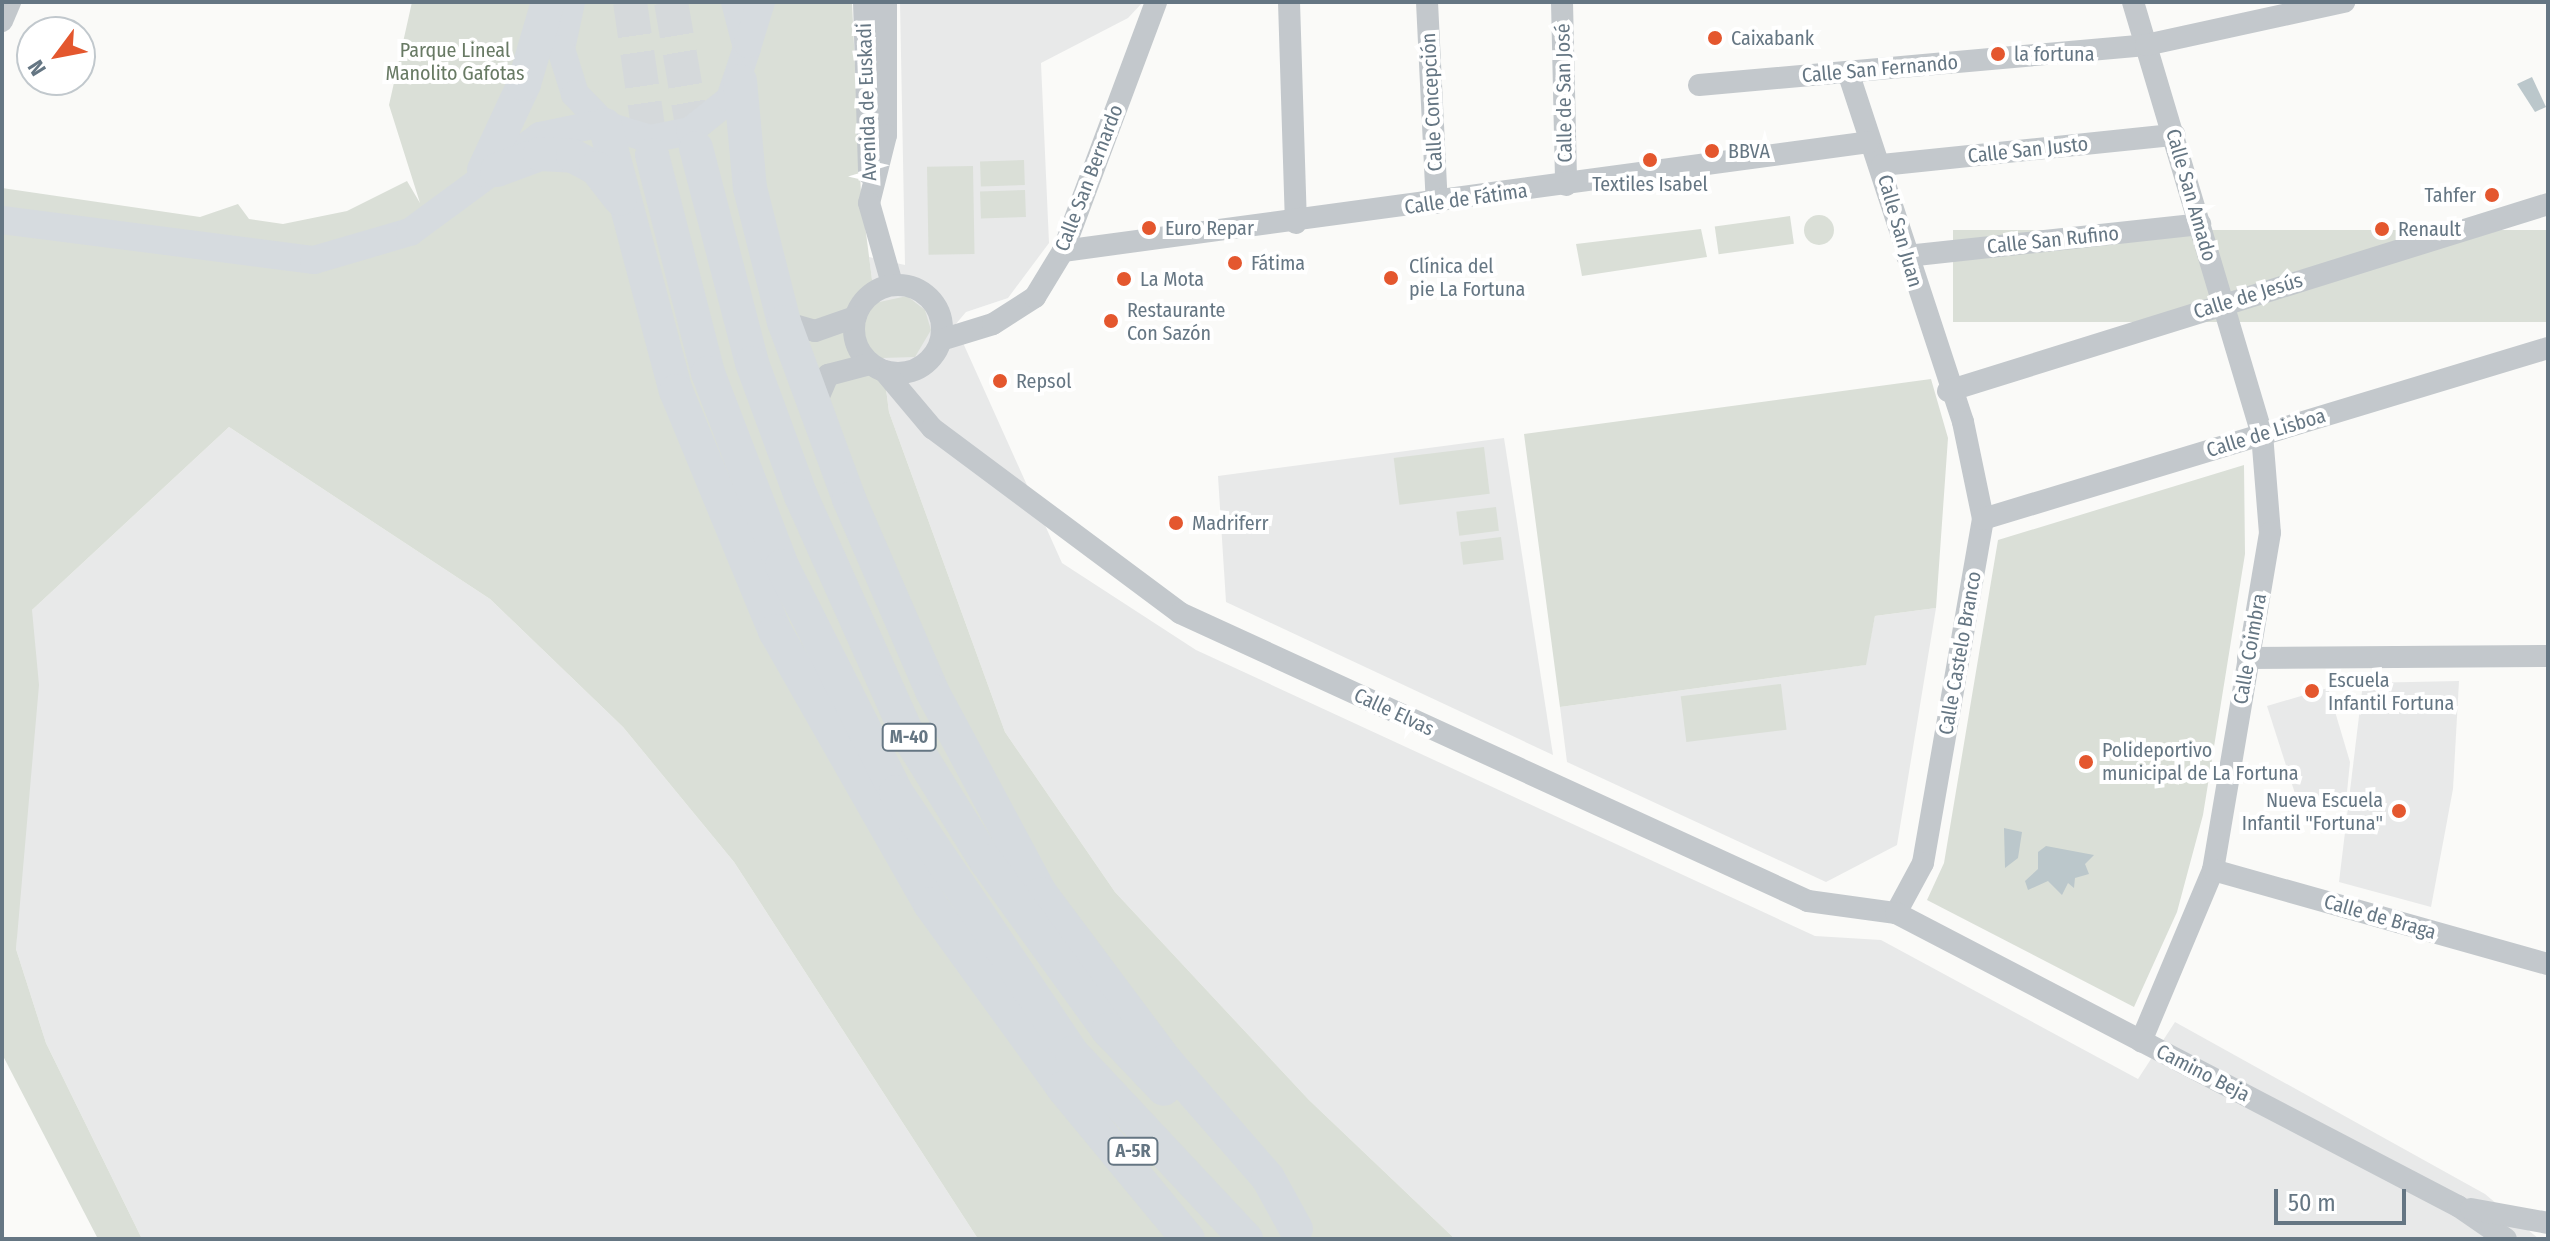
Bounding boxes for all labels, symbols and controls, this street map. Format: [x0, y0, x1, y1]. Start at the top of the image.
north arrow [16, 16, 96, 96]
street label: Avenida de Euskadi [852, 23, 882, 181]
street label: Calle de San José [1551, 23, 1577, 163]
place label: Caixabank [1731, 26, 1814, 50]
marker: Caixabank [1706, 29, 1724, 47]
street label: Calle Concepción [1416, 32, 1448, 172]
park label: Parque Lineal Manolito Gafotas [385, 38, 525, 85]
place label: la fortuna [2014, 42, 2094, 66]
marker: la fortuna [1989, 45, 2007, 63]
street label: Calle San Fernando [1801, 50, 1959, 88]
text: N [22, 55, 52, 81]
street label: Calle San Bernardo [1050, 101, 1128, 255]
street label: Calle San Amado [2161, 126, 2221, 264]
street label: Calle San Justo [1967, 132, 2089, 168]
place label: BBVA [1728, 139, 1770, 163]
marker: BBVA [1703, 142, 1721, 160]
marker: Textiles Isabel [1641, 151, 1659, 169]
place label: Textiles Isabel [1592, 172, 1708, 196]
street label: Calle San Juan [1873, 172, 1927, 290]
street label: Calle de Fátima [1403, 178, 1529, 220]
place label: Tahfer [2425, 183, 2476, 207]
marker: Tahfer [2483, 186, 2501, 204]
place label: Euro Repar [1165, 216, 1254, 240]
place label: Renault [2398, 217, 2461, 241]
marker: Euro Repar [1140, 219, 1158, 237]
marker: Renault [2373, 220, 2391, 238]
street label: Calle San Rufino [1986, 221, 2120, 259]
place label: Fátima [1251, 251, 1305, 275]
marker: Fátima [1226, 254, 1244, 272]
place label: Clínica del pie La Fortuna [1409, 254, 1525, 301]
place label: La Mota [1140, 267, 1204, 291]
marker: Clínica del pie La Fortuna [1380, 267, 1402, 289]
street label: Calle de Jesús [2191, 268, 2305, 324]
marker: La Mota [1115, 270, 1133, 288]
place label: Restaurante Con Sazón [1127, 298, 1225, 345]
marker: Restaurante Con Sazón [1102, 312, 1120, 330]
place label: Repsol [1016, 369, 1071, 393]
marker: Repsol [991, 372, 1009, 390]
street label: Calle de Lisboa [2204, 404, 2328, 462]
place label: Madriferr [1192, 511, 1269, 535]
marker: Madriferr [1167, 514, 1185, 532]
street label: Calle Castelo Branco [1934, 569, 1986, 737]
street label: Calle Coimbra [2228, 592, 2272, 706]
place label: Escuela Infantil Fortuna [2328, 668, 2454, 715]
marker: Escuela Infantil Fortuna [2303, 682, 2321, 700]
street label: Calle Elvas [1350, 683, 1438, 741]
road number: M-40 [881, 723, 937, 751]
place label: Polideportivo municipal de La Fortuna [2102, 738, 2298, 785]
marker: Polideportivo municipal de La Fortuna [2077, 753, 2095, 771]
place label: Nueva Escuela Infantil "Fortuna" [2242, 788, 2383, 835]
marker: Nueva Escuela Infantil "Fortuna" [2390, 802, 2408, 820]
street label: Calle de Braga [2321, 890, 2439, 944]
street label: Camino Beja [2152, 1039, 2254, 1107]
road number: A-5R [1107, 1137, 1159, 1165]
scale bar [2278, 1173, 2410, 1223]
text: 50 m [2288, 1189, 2336, 1217]

